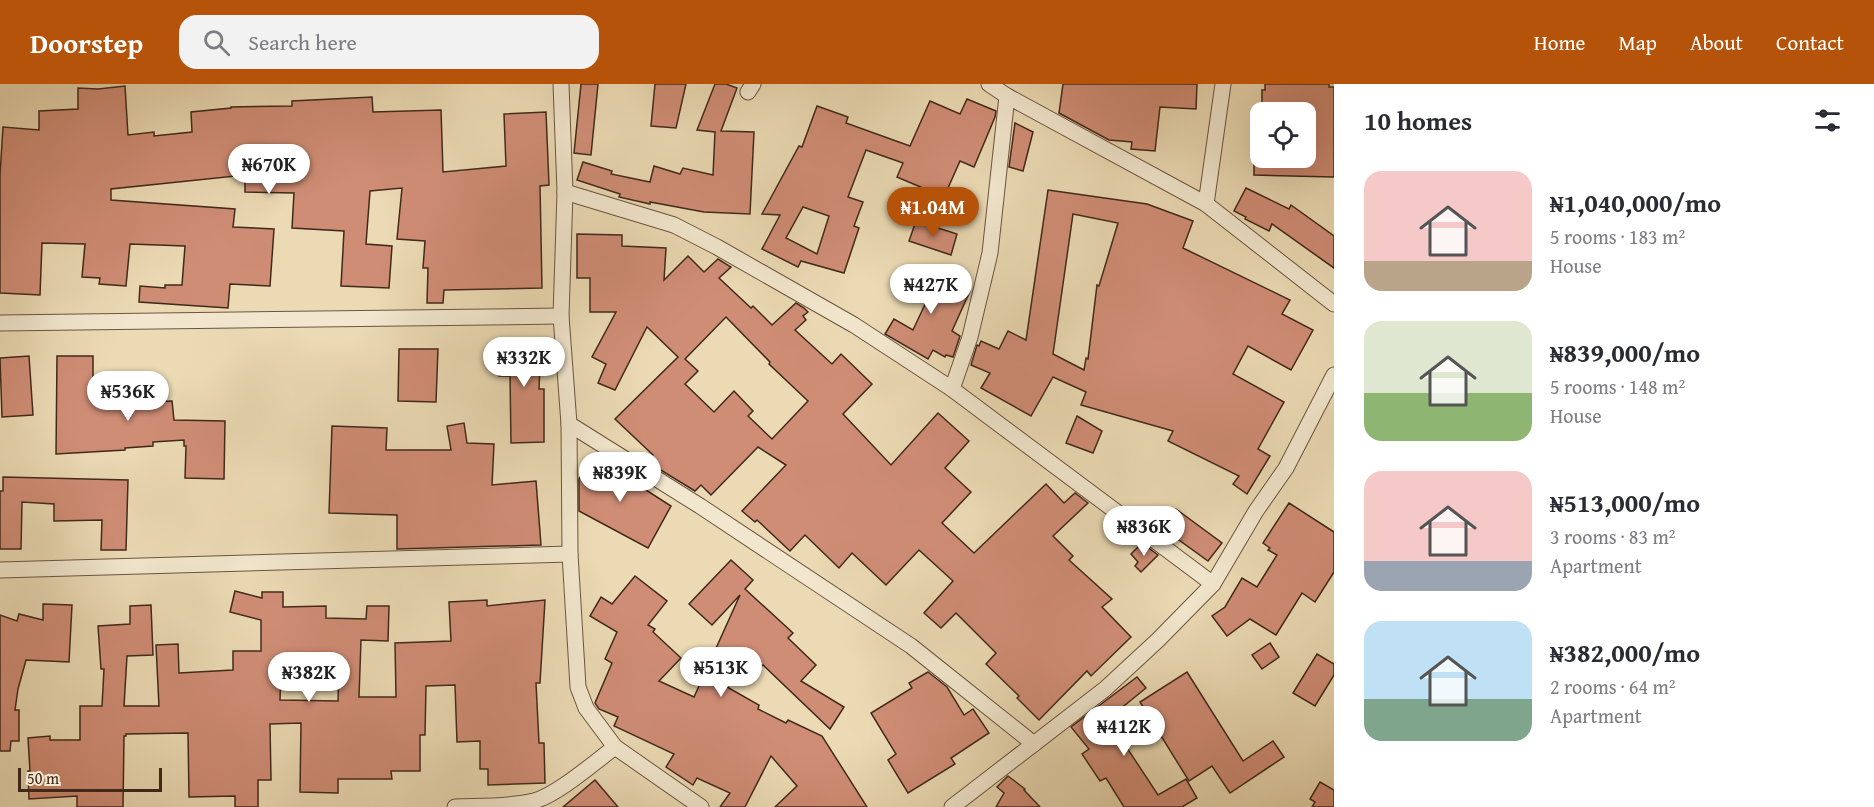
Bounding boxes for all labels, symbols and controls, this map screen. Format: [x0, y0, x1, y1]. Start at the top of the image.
search box [179, 15, 599, 69]
text: Doorstep [30, 22, 143, 63]
icon: search [200, 26, 233, 59]
text: Search here [248, 26, 357, 58]
text: Home [1534, 27, 1585, 58]
text: Map [1618, 27, 1657, 58]
text: About [1690, 27, 1743, 58]
text: Contact [1776, 27, 1844, 58]
text: 10 homes [1364, 101, 1472, 140]
map controls [1250, 102, 1316, 168]
button: locate [1250, 102, 1316, 168]
icon: filters [1811, 104, 1844, 137]
pin: ₦670K [227, 144, 311, 195]
text: ₦670K [242, 149, 296, 178]
text: ₦1,040,000/mo [1550, 183, 1721, 222]
pin: ₦1.04M [884, 187, 982, 238]
text: ₦1.04M [901, 192, 965, 221]
icon: home [1412, 195, 1484, 267]
text: 5 rooms · 183 m² [1550, 222, 1685, 251]
text: House [1550, 251, 1602, 280]
pin: ₦427K [889, 264, 973, 315]
text: ₦427K [904, 269, 958, 298]
text: ₦839,000/mo [1550, 333, 1700, 372]
pin: ₦332K [482, 337, 566, 388]
text: ₦332K [497, 342, 551, 371]
icon: home [1412, 345, 1484, 417]
pin: ₦536K [86, 371, 170, 422]
text: 5 rooms · 148 m² [1550, 372, 1685, 401]
text: ₦536K [101, 376, 155, 405]
text: House [1550, 401, 1602, 430]
pin: ₦839K [578, 452, 662, 503]
text: ₦839K [593, 457, 647, 486]
text: ₦513,000/mo [1550, 483, 1700, 522]
icon: home [1412, 495, 1484, 567]
pin: ₦836K [1102, 506, 1186, 557]
text: ₦836K [1117, 511, 1171, 540]
text: 3 rooms · 83 m² [1550, 522, 1676, 551]
text: Apartment [1550, 551, 1642, 580]
text: ₦382,000/mo [1550, 633, 1700, 672]
icon: home [1412, 645, 1484, 717]
pin: ₦513K [679, 647, 763, 698]
pin: ₦382K [267, 652, 351, 703]
text: ₦513K [694, 652, 748, 681]
text: ₦382K [282, 657, 336, 686]
text: 2 rooms · 64 m² [1550, 672, 1676, 701]
text: Apartment [1550, 701, 1642, 730]
pin: ₦412K [1082, 706, 1166, 757]
text: ₦412K [1097, 711, 1151, 740]
scale bar [18, 765, 162, 792]
text: 50 m [27, 766, 59, 790]

